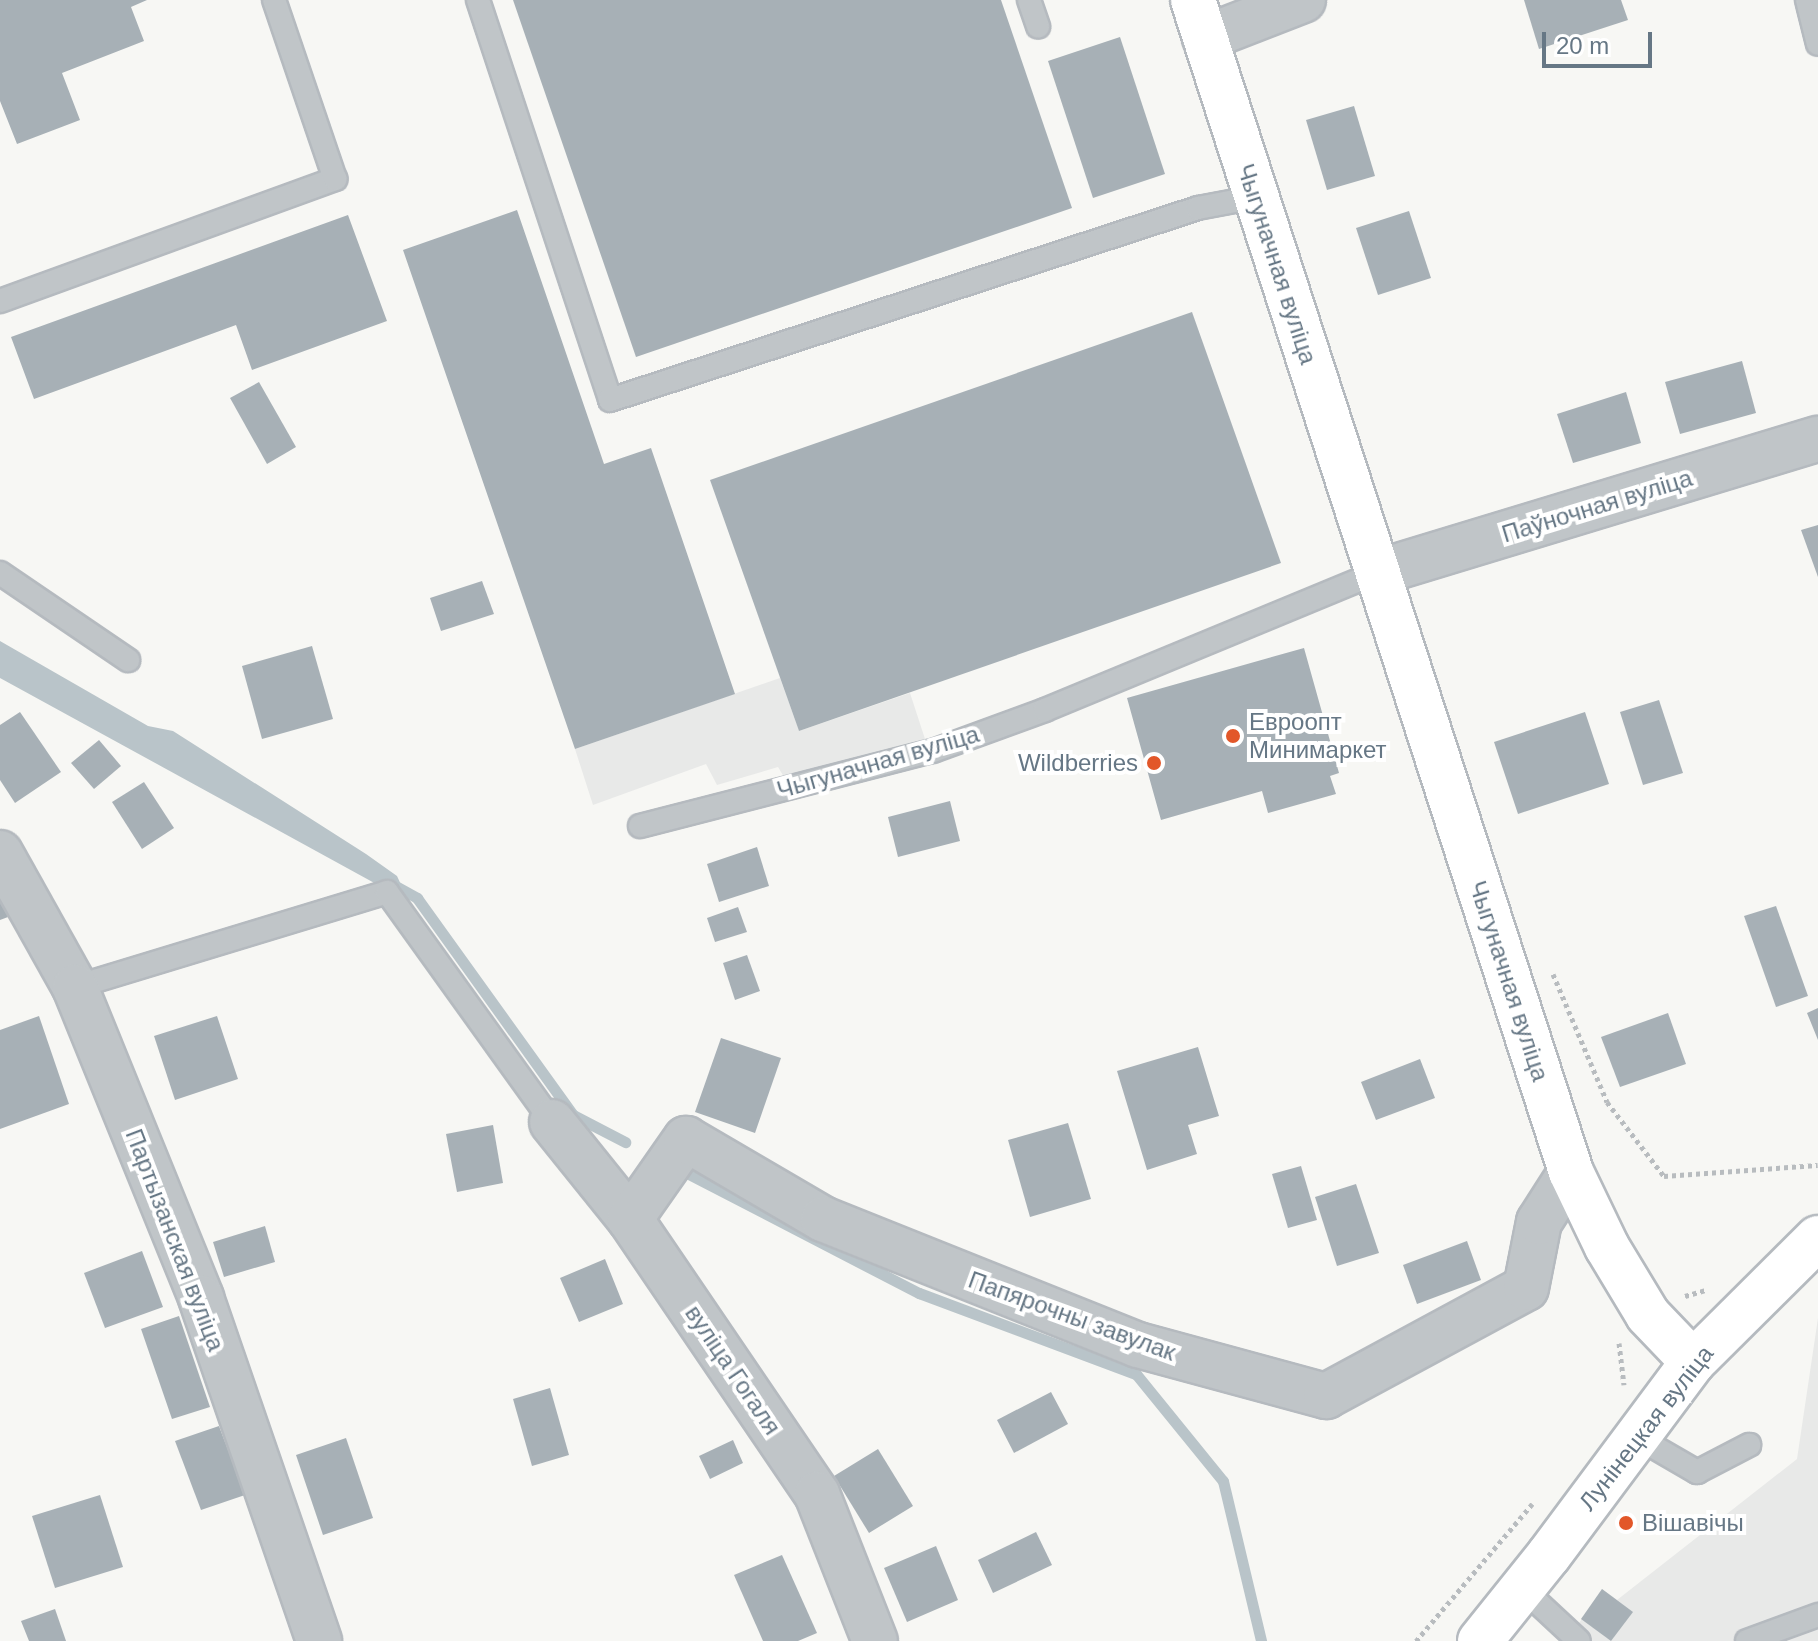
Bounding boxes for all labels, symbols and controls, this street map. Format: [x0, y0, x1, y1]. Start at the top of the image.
scale bar [1546, 16, 1656, 66]
text: 20 m [1556, 32, 1609, 59]
street label: Чыгуначная вуліца [1231, 160, 1323, 368]
street label: Паўночная вуліца [1498, 463, 1696, 549]
place label: Евроопт Минимаркет [1249, 708, 1387, 764]
street label: Чыгуначная вуліца [774, 719, 982, 805]
marker: Евроопт Минимаркет [1224, 727, 1242, 745]
place label: Wildberries [1018, 749, 1138, 777]
marker: Wildberries [1145, 754, 1163, 772]
street label: Чыгуначная вуліца [1463, 877, 1555, 1085]
street label: Партызанская вуліца [119, 1125, 231, 1355]
street label: Папярочны завулак [964, 1265, 1180, 1367]
street label: вуліца Гогаля [679, 1300, 787, 1440]
street label: Лунінецкая вуліца [1573, 1340, 1719, 1516]
place label: Вішавічы [1642, 1509, 1744, 1537]
marker: Вішавічы [1617, 1514, 1635, 1532]

